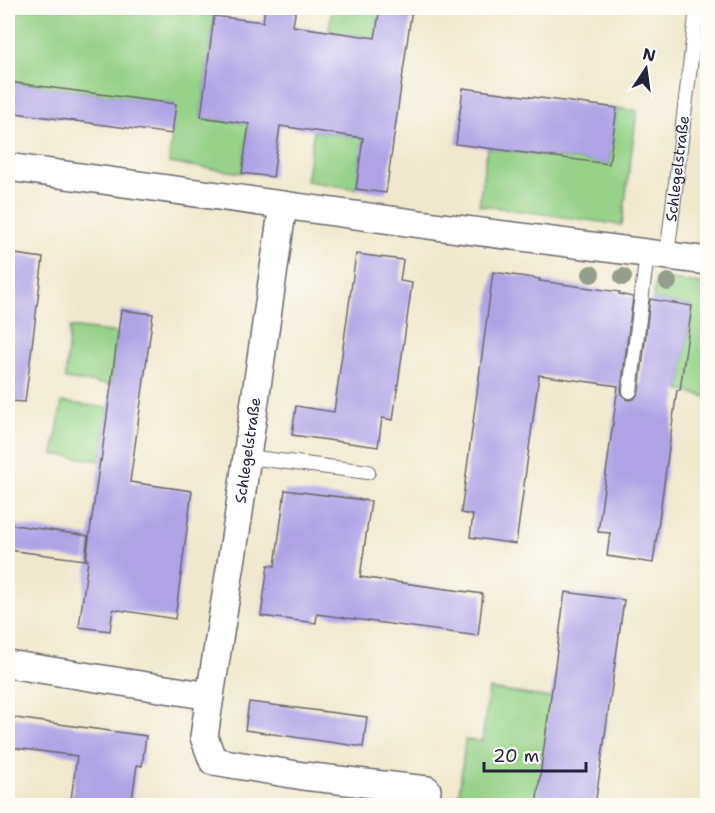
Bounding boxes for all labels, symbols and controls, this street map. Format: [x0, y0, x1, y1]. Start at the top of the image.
north arrow [616, 39, 676, 99]
text: N [641, 43, 658, 67]
street label: Schlegelstraße [661, 114, 694, 223]
street label: Schlegelstraße [230, 396, 265, 505]
scale bar [484, 735, 586, 773]
text: 20 m [493, 744, 539, 768]

